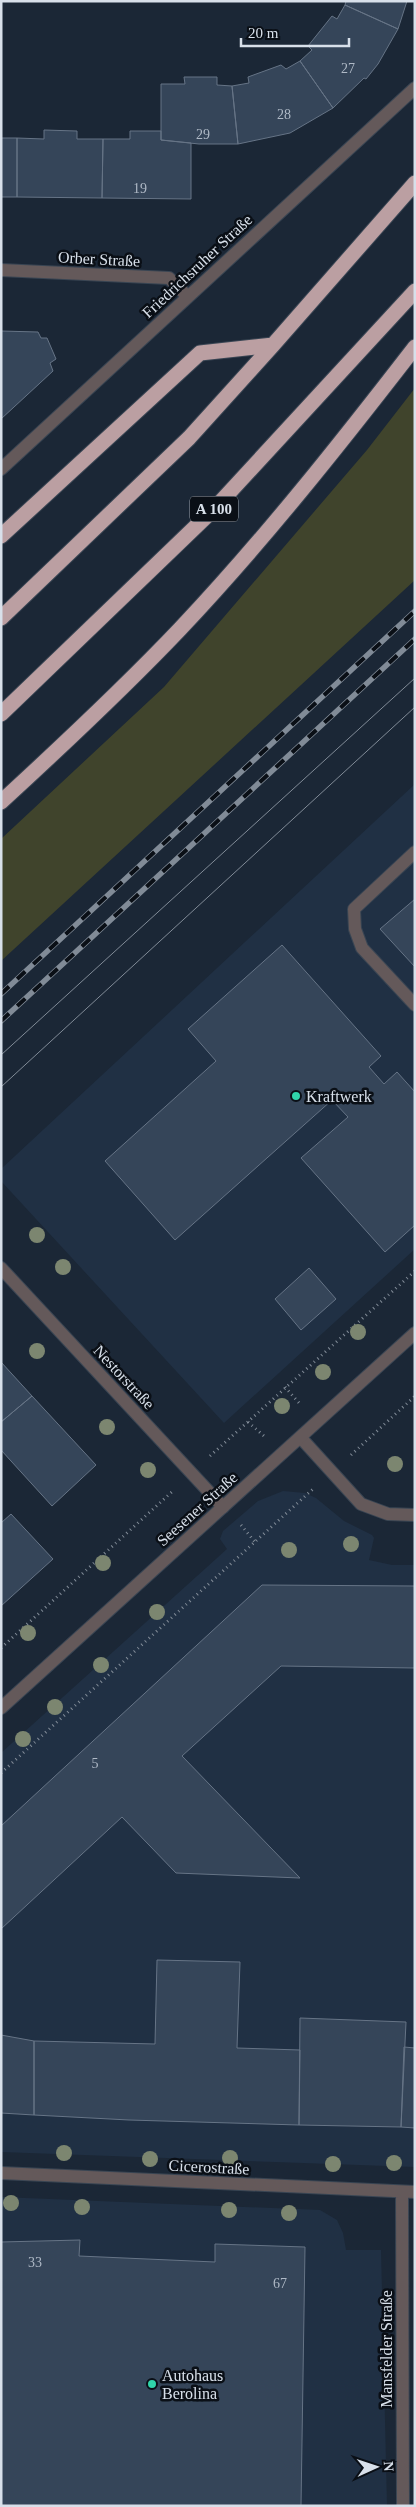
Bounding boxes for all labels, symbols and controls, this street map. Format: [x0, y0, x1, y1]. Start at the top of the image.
scale bar [241, 15, 348, 47]
text: 20 m [248, 25, 279, 41]
house number: 27 [341, 61, 355, 76]
house number: 28 [277, 107, 291, 122]
house number: 29 [196, 127, 210, 142]
house number: 19 [133, 181, 147, 196]
street label: Friedrichsruher Straße [139, 211, 255, 321]
street label: Orber Straße [58, 248, 140, 270]
road number: A 100 [190, 496, 238, 522]
place label: Kraftwerk [306, 1088, 372, 1105]
marker: Kraftwerk [290, 1090, 302, 1102]
street label: Nestorstraße [90, 1342, 158, 1412]
street label: Seesener Straße [154, 1469, 240, 1549]
house number: 5 [92, 1756, 99, 1771]
street label: Cicerostraße [168, 2156, 250, 2178]
house number: 33 [28, 2255, 42, 2270]
house number: 67 [273, 2276, 287, 2291]
street label: Mansfelder Straße [378, 2290, 395, 2408]
place label: Autohaus Berolina [162, 2367, 223, 2402]
marker: Autohaus Berolina [146, 2378, 158, 2390]
north arrow [351, 2442, 401, 2492]
text: N [381, 2461, 396, 2472]

